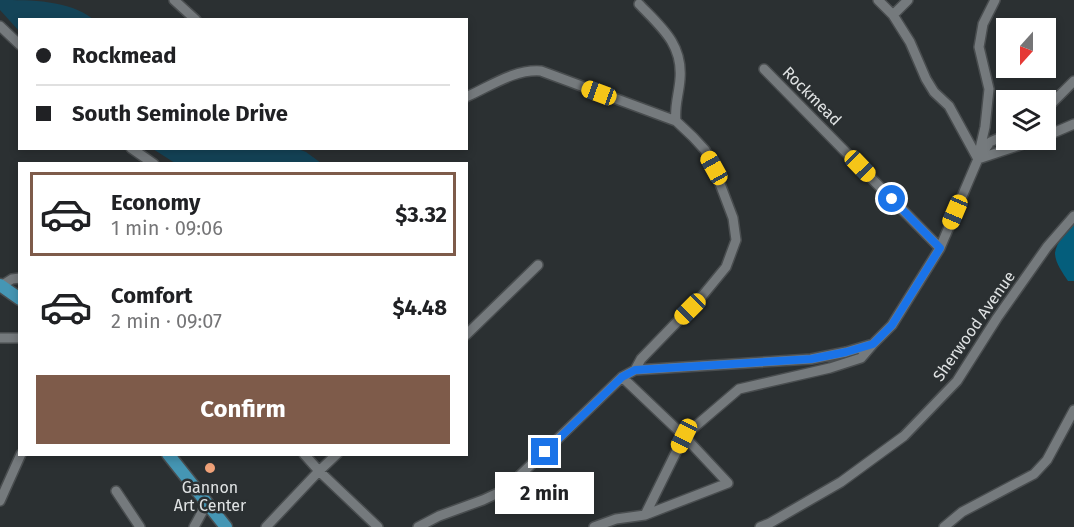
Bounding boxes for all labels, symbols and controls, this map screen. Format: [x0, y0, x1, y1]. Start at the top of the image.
north arrow [996, 18, 1056, 78]
map controls [996, 18, 1056, 150]
text: Rockmead [72, 42, 177, 69]
street label: Rockmead [779, 63, 845, 129]
car [579, 78, 619, 108]
button: layers [996, 90, 1056, 150]
text: South Seminole Drive [72, 100, 288, 127]
car [841, 147, 879, 185]
car [697, 148, 731, 188]
route start [878, 185, 905, 212]
icon: car [39, 187, 93, 241]
text: Economy [111, 189, 200, 216]
car [940, 192, 970, 232]
text: $3.32 [395, 201, 447, 228]
text: 1 min · 09:06 [111, 216, 223, 240]
street label: Sherwood Avenue [929, 267, 1019, 385]
icon: car [39, 280, 93, 334]
text: Comfort [111, 282, 192, 309]
car [671, 290, 709, 328]
text: $4.48 [392, 294, 447, 321]
text: 2 min · 09:07 [111, 309, 222, 333]
button: Confirm [36, 375, 450, 444]
car [668, 416, 700, 456]
route end [531, 438, 558, 465]
marker: Gannon Art Center [203, 461, 217, 475]
callout: 2 min [496, 473, 594, 515]
place label: Gannon Art Center [174, 478, 247, 515]
text: 2 min [520, 481, 569, 505]

